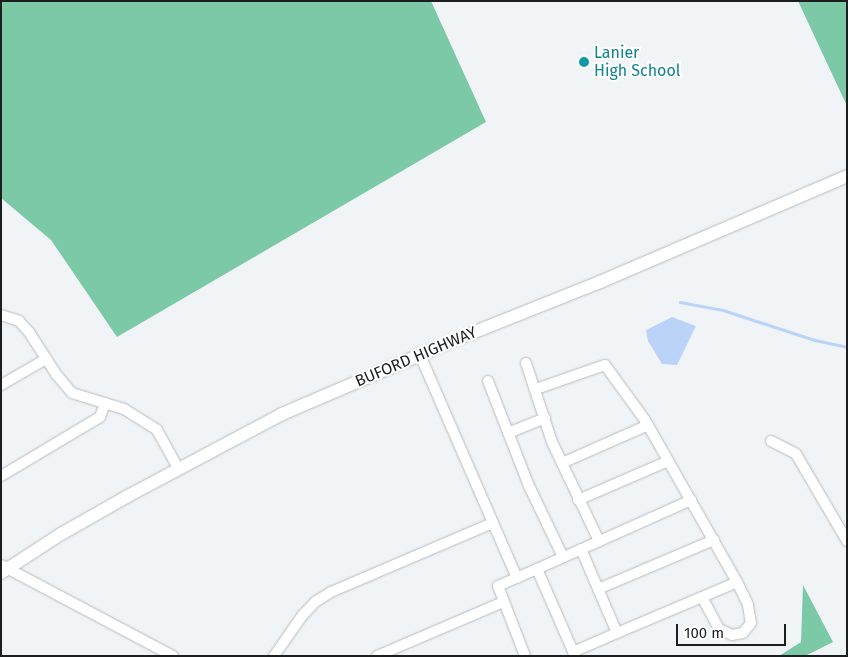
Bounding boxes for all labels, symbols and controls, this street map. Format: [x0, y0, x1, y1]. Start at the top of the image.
place label: Lanier High School [594, 43, 680, 81]
marker: Lanier High School [578, 56, 590, 68]
street label: BUFORD HIGHWAY [352, 323, 480, 391]
scale bar [678, 614, 788, 646]
text: 100 m [684, 624, 724, 642]

